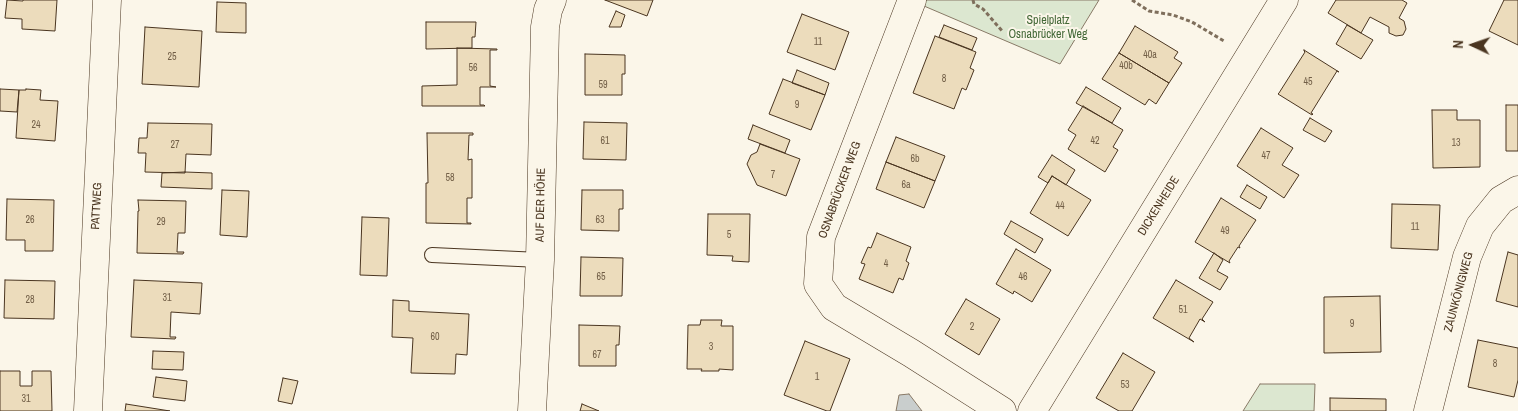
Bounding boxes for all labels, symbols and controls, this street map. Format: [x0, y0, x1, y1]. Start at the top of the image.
park label: Spielplatz Osnabrücker Weg [1008, 14, 1088, 42]
north arrow [1448, 20, 1498, 70]
house number: 11 [814, 36, 822, 48]
text: N [1449, 40, 1467, 49]
house number: 40a [1143, 49, 1157, 61]
house number: 25 [167, 51, 177, 63]
house number: 40b [1119, 60, 1133, 72]
house number: 56 [468, 62, 478, 74]
house number: 8 [942, 73, 946, 85]
house number: 45 [1303, 76, 1313, 88]
house number: 59 [598, 79, 608, 91]
house number: 9 [795, 99, 799, 111]
house number: 24 [31, 119, 41, 131]
house number: 61 [600, 135, 610, 147]
house number: 42 [1090, 135, 1100, 147]
house number: 13 [1451, 137, 1461, 149]
house number: 27 [170, 139, 180, 151]
street label: OSNABRÜCKER WEG [816, 140, 864, 240]
house number: 47 [1261, 150, 1271, 162]
house number: 6b [910, 153, 920, 165]
street label: AUF DER HÖHE [533, 168, 549, 242]
house number: 7 [771, 169, 775, 181]
house number: 58 [445, 172, 455, 184]
street label: DICKENHEIDE [1135, 174, 1183, 238]
house number: 6a [901, 179, 911, 191]
street label: PATTWEG [89, 182, 105, 230]
house number: 44 [1055, 200, 1065, 212]
house number: 26 [25, 214, 35, 226]
house number: 63 [595, 214, 605, 226]
house number: 29 [156, 216, 166, 228]
house number: 11 [1411, 221, 1419, 233]
house number: 49 [1220, 225, 1230, 237]
house number: 5 [727, 229, 731, 241]
street label: ZAUNKÖNIGWEG [1441, 251, 1477, 333]
house number: 4 [884, 258, 888, 270]
house number: 65 [596, 271, 606, 283]
house number: 46 [1018, 271, 1028, 283]
house number: 31 [162, 292, 172, 304]
house number: 28 [25, 294, 35, 306]
house number: 51 [1178, 304, 1188, 316]
house number: 9 [1350, 318, 1354, 330]
house number: 2 [970, 321, 974, 333]
house number: 60 [430, 331, 440, 343]
house number: 3 [709, 341, 713, 353]
house number: 67 [592, 349, 602, 361]
house number: 8 [1493, 358, 1497, 370]
house number: 1 [815, 371, 819, 383]
house number: 53 [1120, 379, 1130, 391]
house number: 31 [21, 393, 31, 405]

